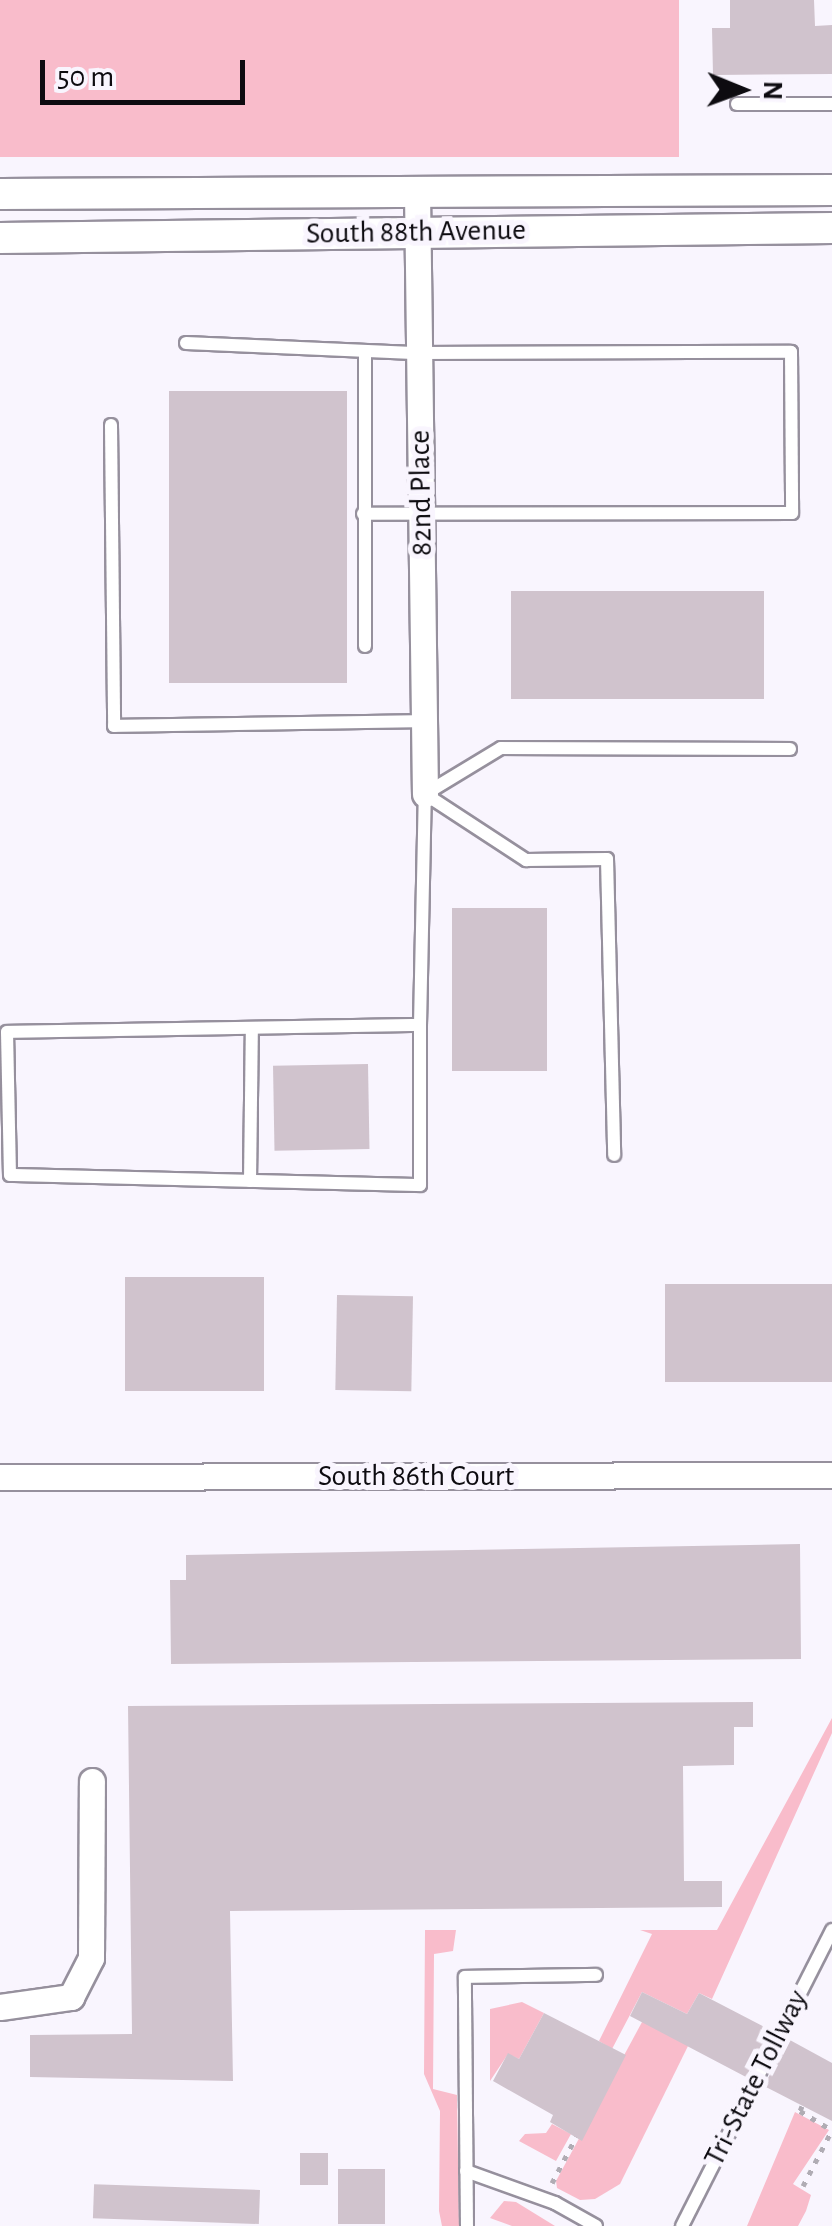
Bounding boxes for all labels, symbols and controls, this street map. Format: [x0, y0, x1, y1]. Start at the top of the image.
scale bar [45, 40, 250, 102]
north arrow [692, 40, 792, 140]
text: 50 m [57, 62, 114, 92]
text: N [758, 81, 786, 101]
street label: South 88th Avenue [306, 212, 526, 252]
street label: 82nd Place [402, 430, 440, 556]
street label: South 86th Court [318, 1458, 514, 1494]
street label: Tri-State Tollway [696, 1984, 816, 2172]

